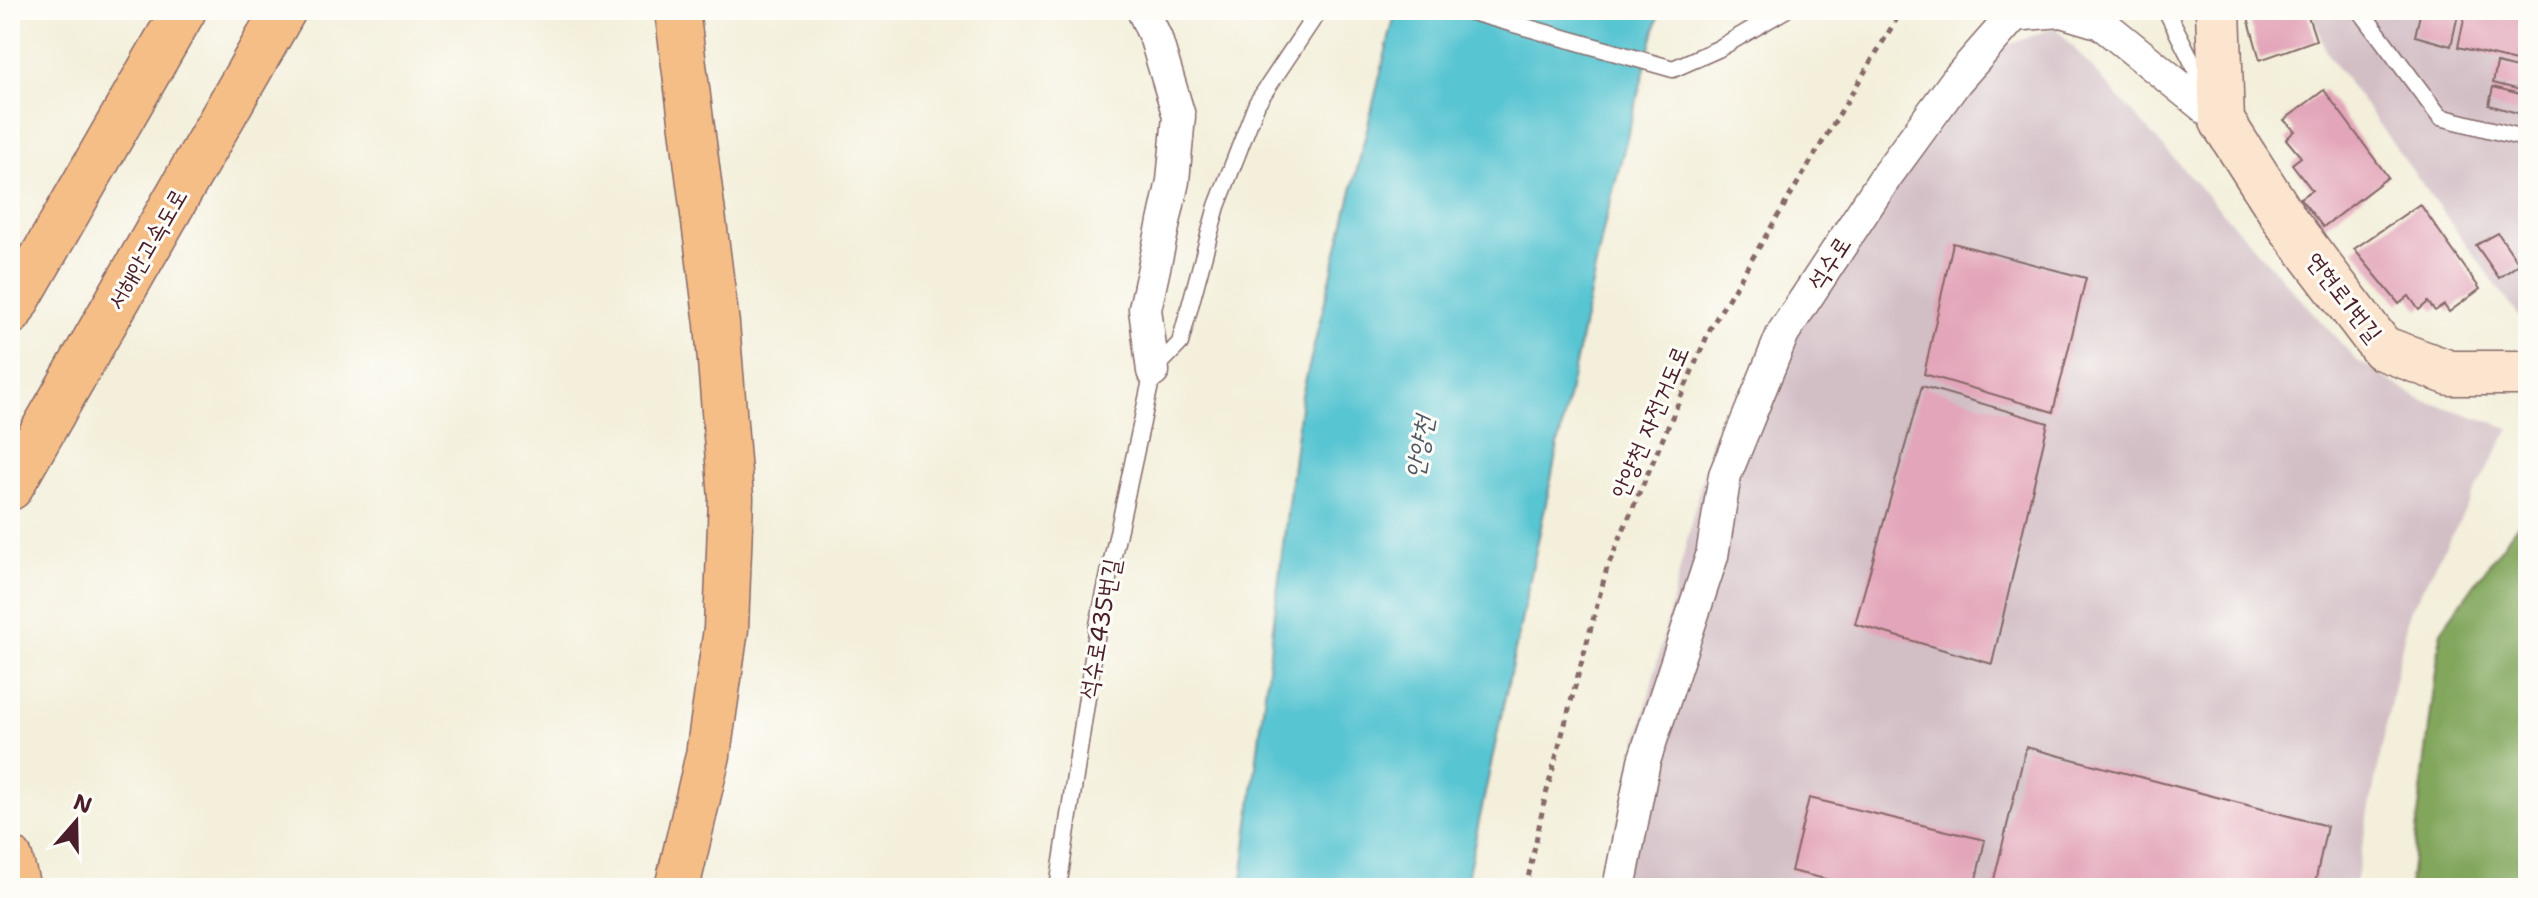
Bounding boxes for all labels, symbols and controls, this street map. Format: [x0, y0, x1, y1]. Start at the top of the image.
street label: 서해안고속도로 [99, 182, 195, 316]
street label: 석수로 [1800, 230, 1858, 296]
street label: 연현로1번길 [2299, 245, 2389, 349]
street label: 안양천 자전거도로 [1603, 341, 1697, 503]
water label: 안양천 [1396, 410, 1442, 481]
street label: 석수로435번길 [1072, 556, 1128, 702]
north arrow [36, 782, 116, 862]
text: N [70, 787, 96, 820]

